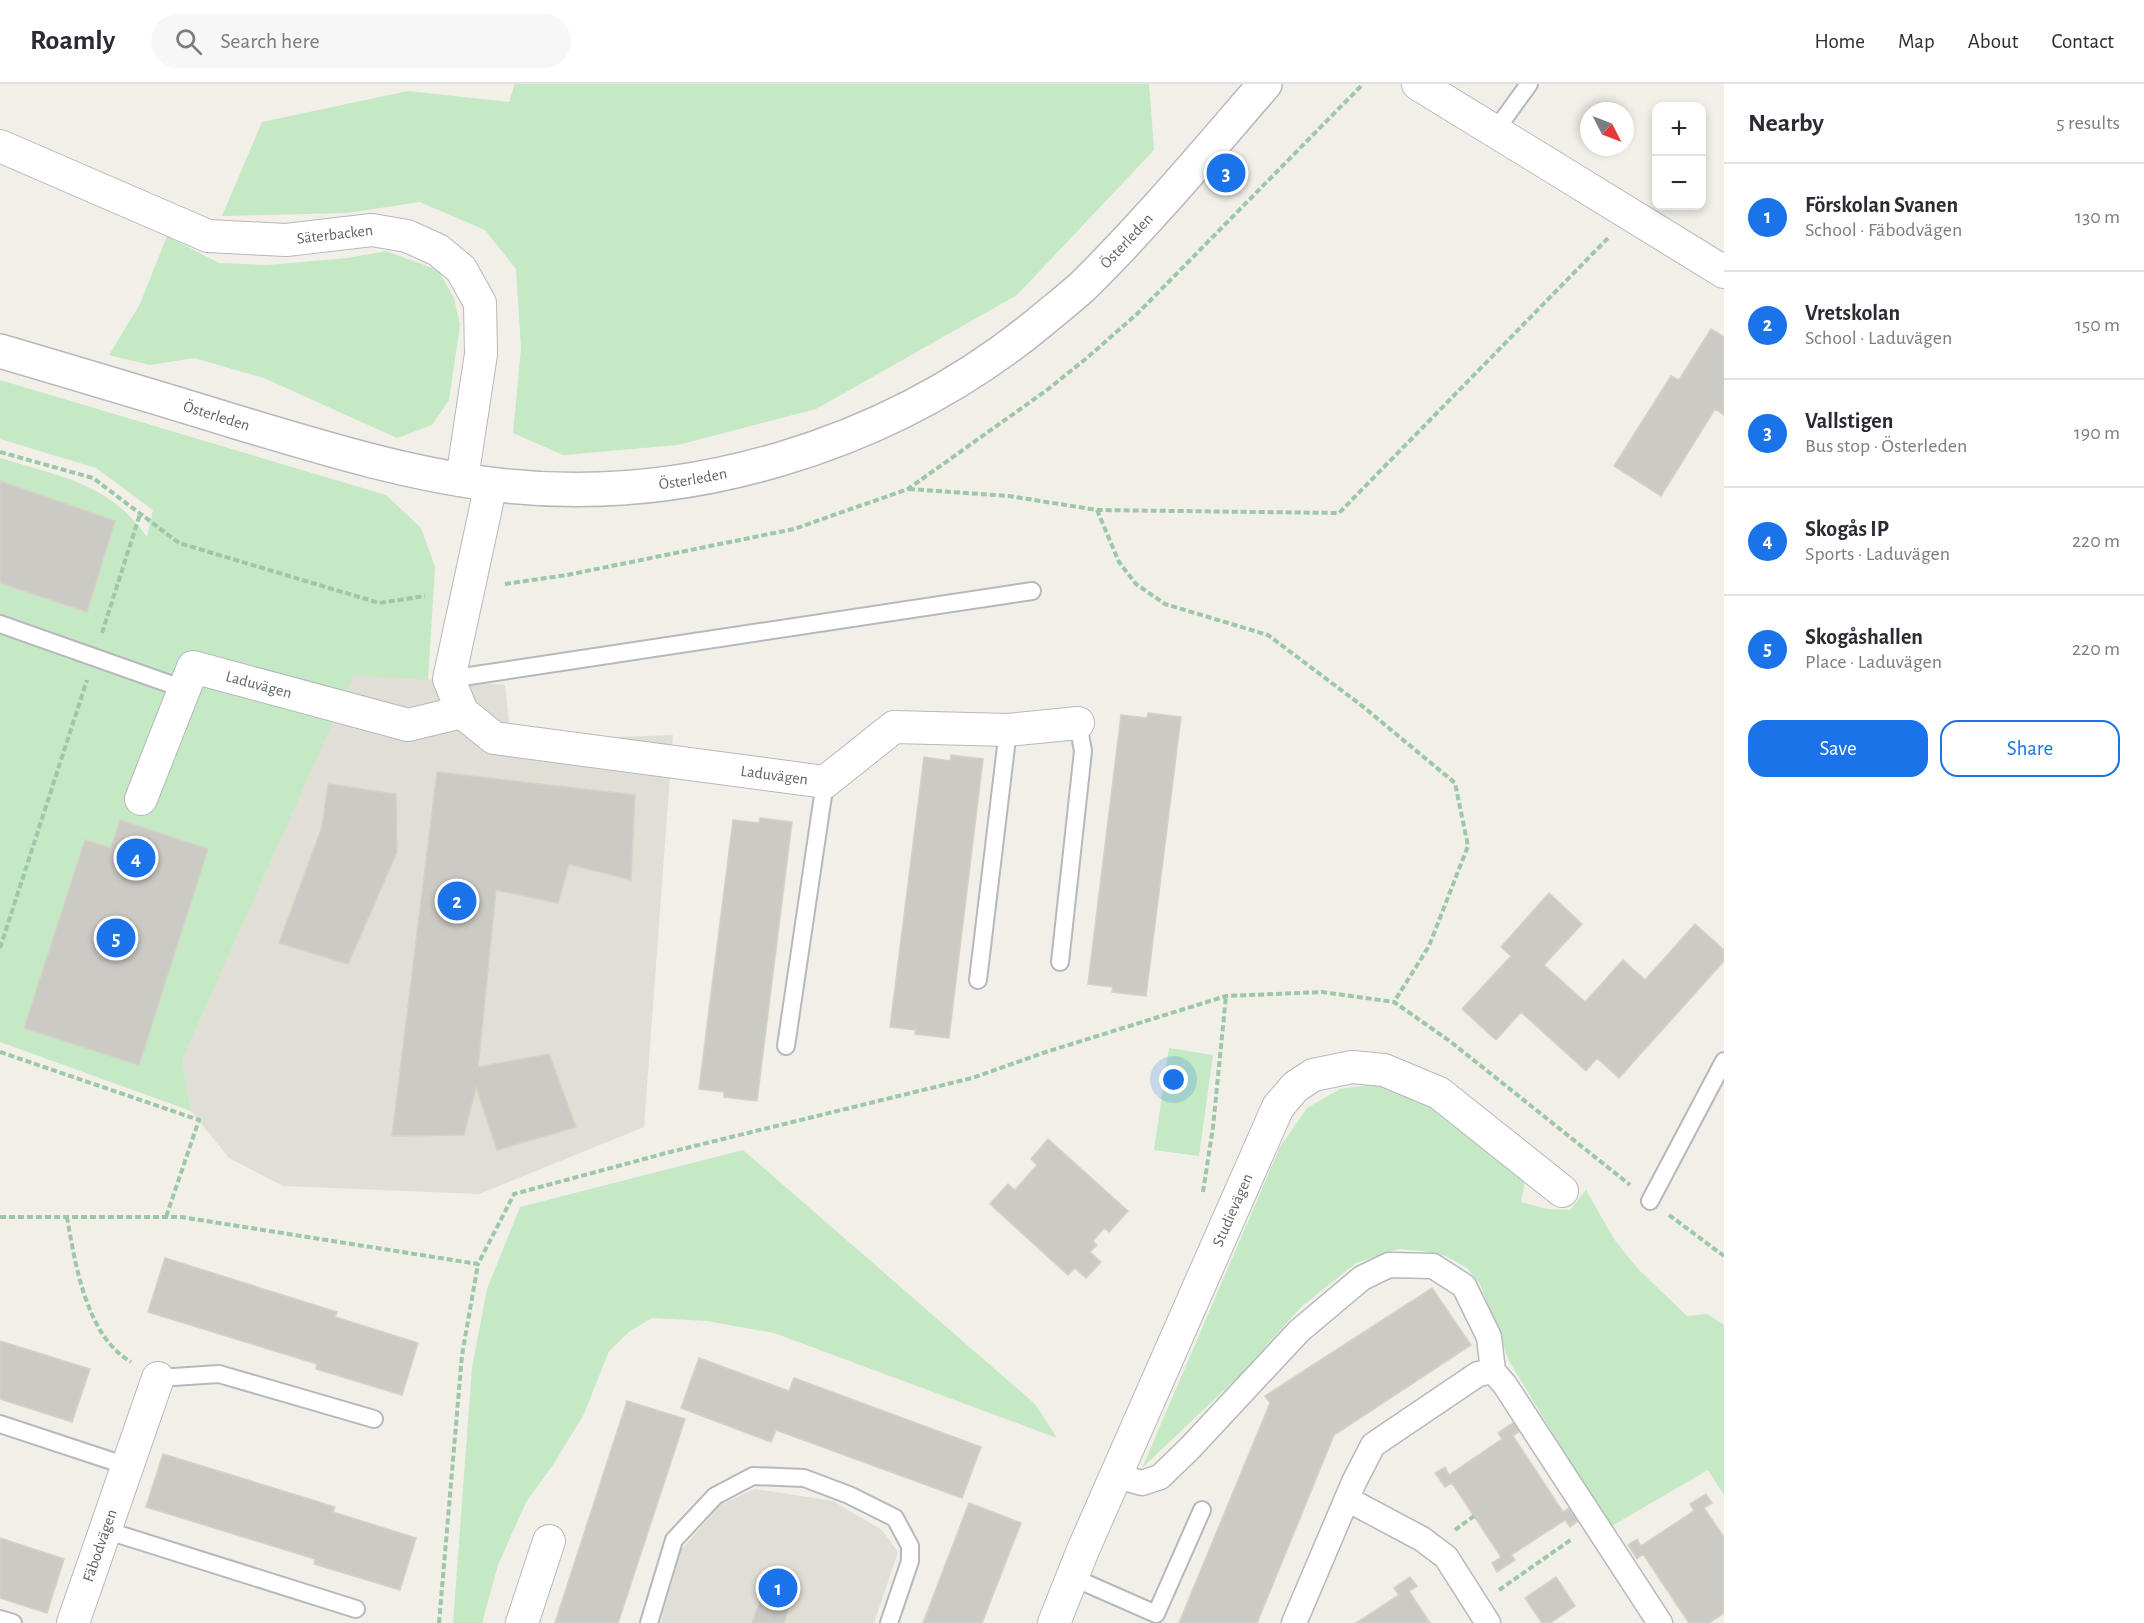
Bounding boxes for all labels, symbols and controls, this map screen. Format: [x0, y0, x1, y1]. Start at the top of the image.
search box [151, 14, 571, 68]
icon: search [172, 25, 205, 58]
text: Roamly [30, 27, 115, 55]
text: Search here [220, 30, 320, 52]
text: Home [1814, 31, 1865, 52]
text: Map [1898, 31, 1935, 52]
text: About [1968, 31, 2018, 52]
text: Contact [2051, 31, 2114, 52]
north arrow [1580, 102, 1634, 156]
map controls [1652, 102, 1706, 210]
button: + [1652, 102, 1706, 156]
text: Nearby [1748, 110, 1824, 136]
text: 5 results [2056, 113, 2120, 133]
pin: 3 [1206, 150, 1246, 196]
button: − [1652, 156, 1706, 210]
text: Förskolan Svanen [1805, 194, 1958, 216]
text: 1 [1764, 207, 1771, 227]
text: 130 m [2075, 207, 2120, 227]
street label: Österleden [1096, 210, 1156, 272]
text: School · Fäbodvägen [1805, 220, 1962, 240]
street label: Säterbacken [296, 222, 374, 247]
text: Vretskolan [1805, 302, 1900, 324]
text: 2 [1763, 315, 1772, 335]
text: 150 m [2075, 315, 2120, 335]
text: School · Laduvägen [1805, 328, 1952, 348]
street label: Österleden [181, 396, 252, 434]
text: Vallstigen [1805, 410, 1893, 432]
text: 3 [1763, 423, 1772, 443]
text: 190 m [2074, 423, 2120, 443]
text: Bus stop · Österleden [1805, 436, 1967, 456]
street label: Österleden [658, 465, 728, 492]
text: Skogås IP [1805, 518, 1889, 540]
text: 4 [1762, 531, 1773, 551]
text: 220 m [2072, 531, 2120, 551]
text: Sports · Laduvägen [1805, 544, 1950, 564]
text: Skogåshallen [1805, 626, 1923, 648]
text: 5 [1763, 639, 1772, 659]
text: 220 m [2072, 639, 2120, 659]
text: Place · Laduvägen [1805, 652, 1942, 672]
street label: Laduvägen [224, 668, 294, 701]
button: Save [1748, 720, 1928, 777]
button: Share [1940, 720, 2120, 777]
street label: Laduvägen [740, 763, 809, 788]
pin: 4 [116, 836, 156, 880]
pin: 2 [438, 878, 476, 924]
pin: 5 [96, 916, 136, 960]
your location [1159, 1065, 1188, 1094]
street label: Studievägen [1210, 1171, 1256, 1249]
street label: Fäbodvägen [80, 1507, 120, 1584]
pin: 1 [758, 1566, 798, 1610]

